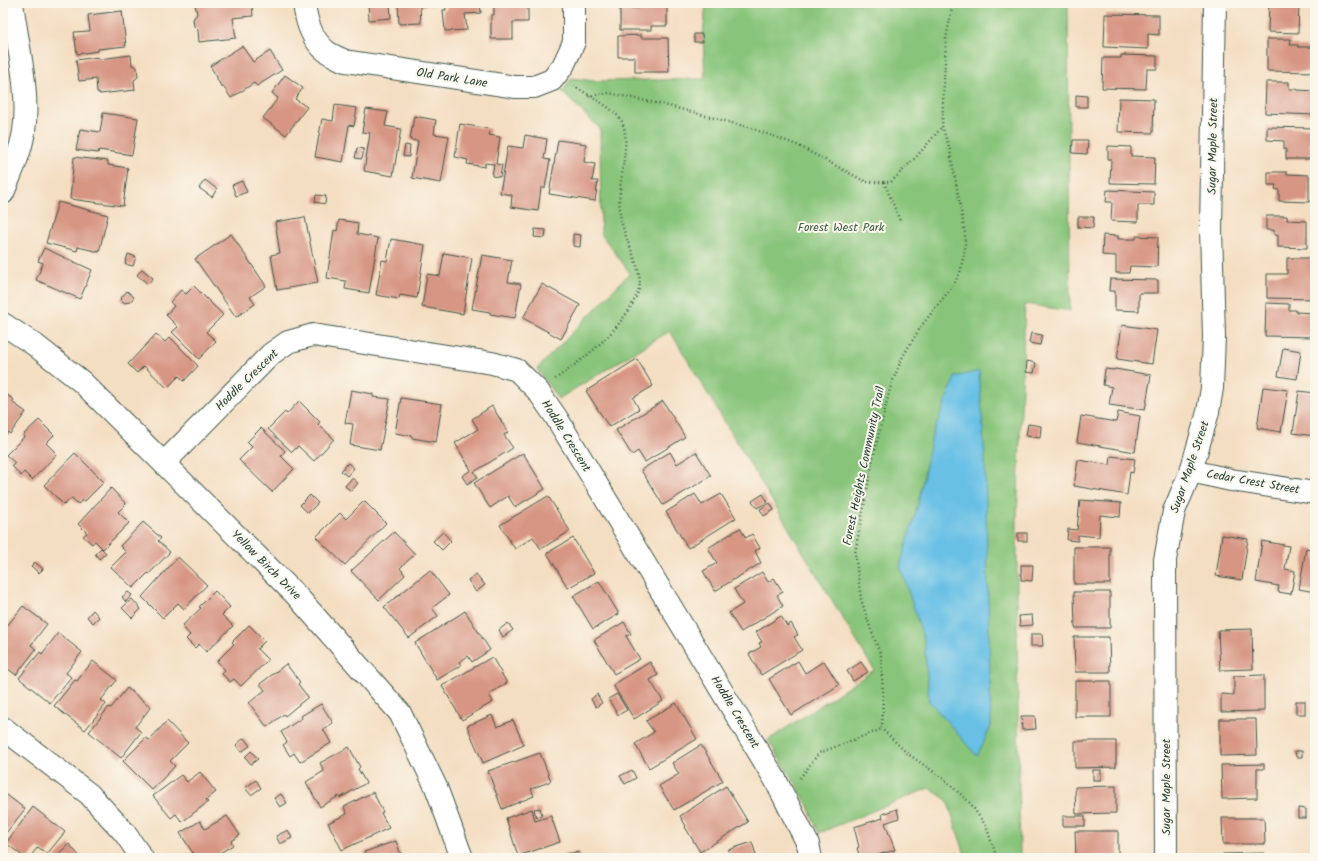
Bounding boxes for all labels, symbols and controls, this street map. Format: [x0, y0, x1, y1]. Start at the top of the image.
street label: Old Park Lane [415, 63, 489, 93]
street label: Sugar Maple Street [1203, 97, 1223, 195]
park label: Forest West Park [798, 218, 885, 237]
street label: Hoddle Crescent [211, 344, 283, 415]
street label: Forest Heights Community Trail [838, 385, 890, 547]
street label: Hoddle Crescent [536, 396, 596, 476]
street label: Sugar Maple Street [1165, 418, 1215, 516]
street label: Cedar Crest Street [1205, 464, 1302, 500]
street label: Yellow Birch Drive [227, 526, 306, 605]
street label: Hoddle Crescent [706, 672, 764, 752]
street label: Sugar Maple Street [1157, 738, 1176, 835]

